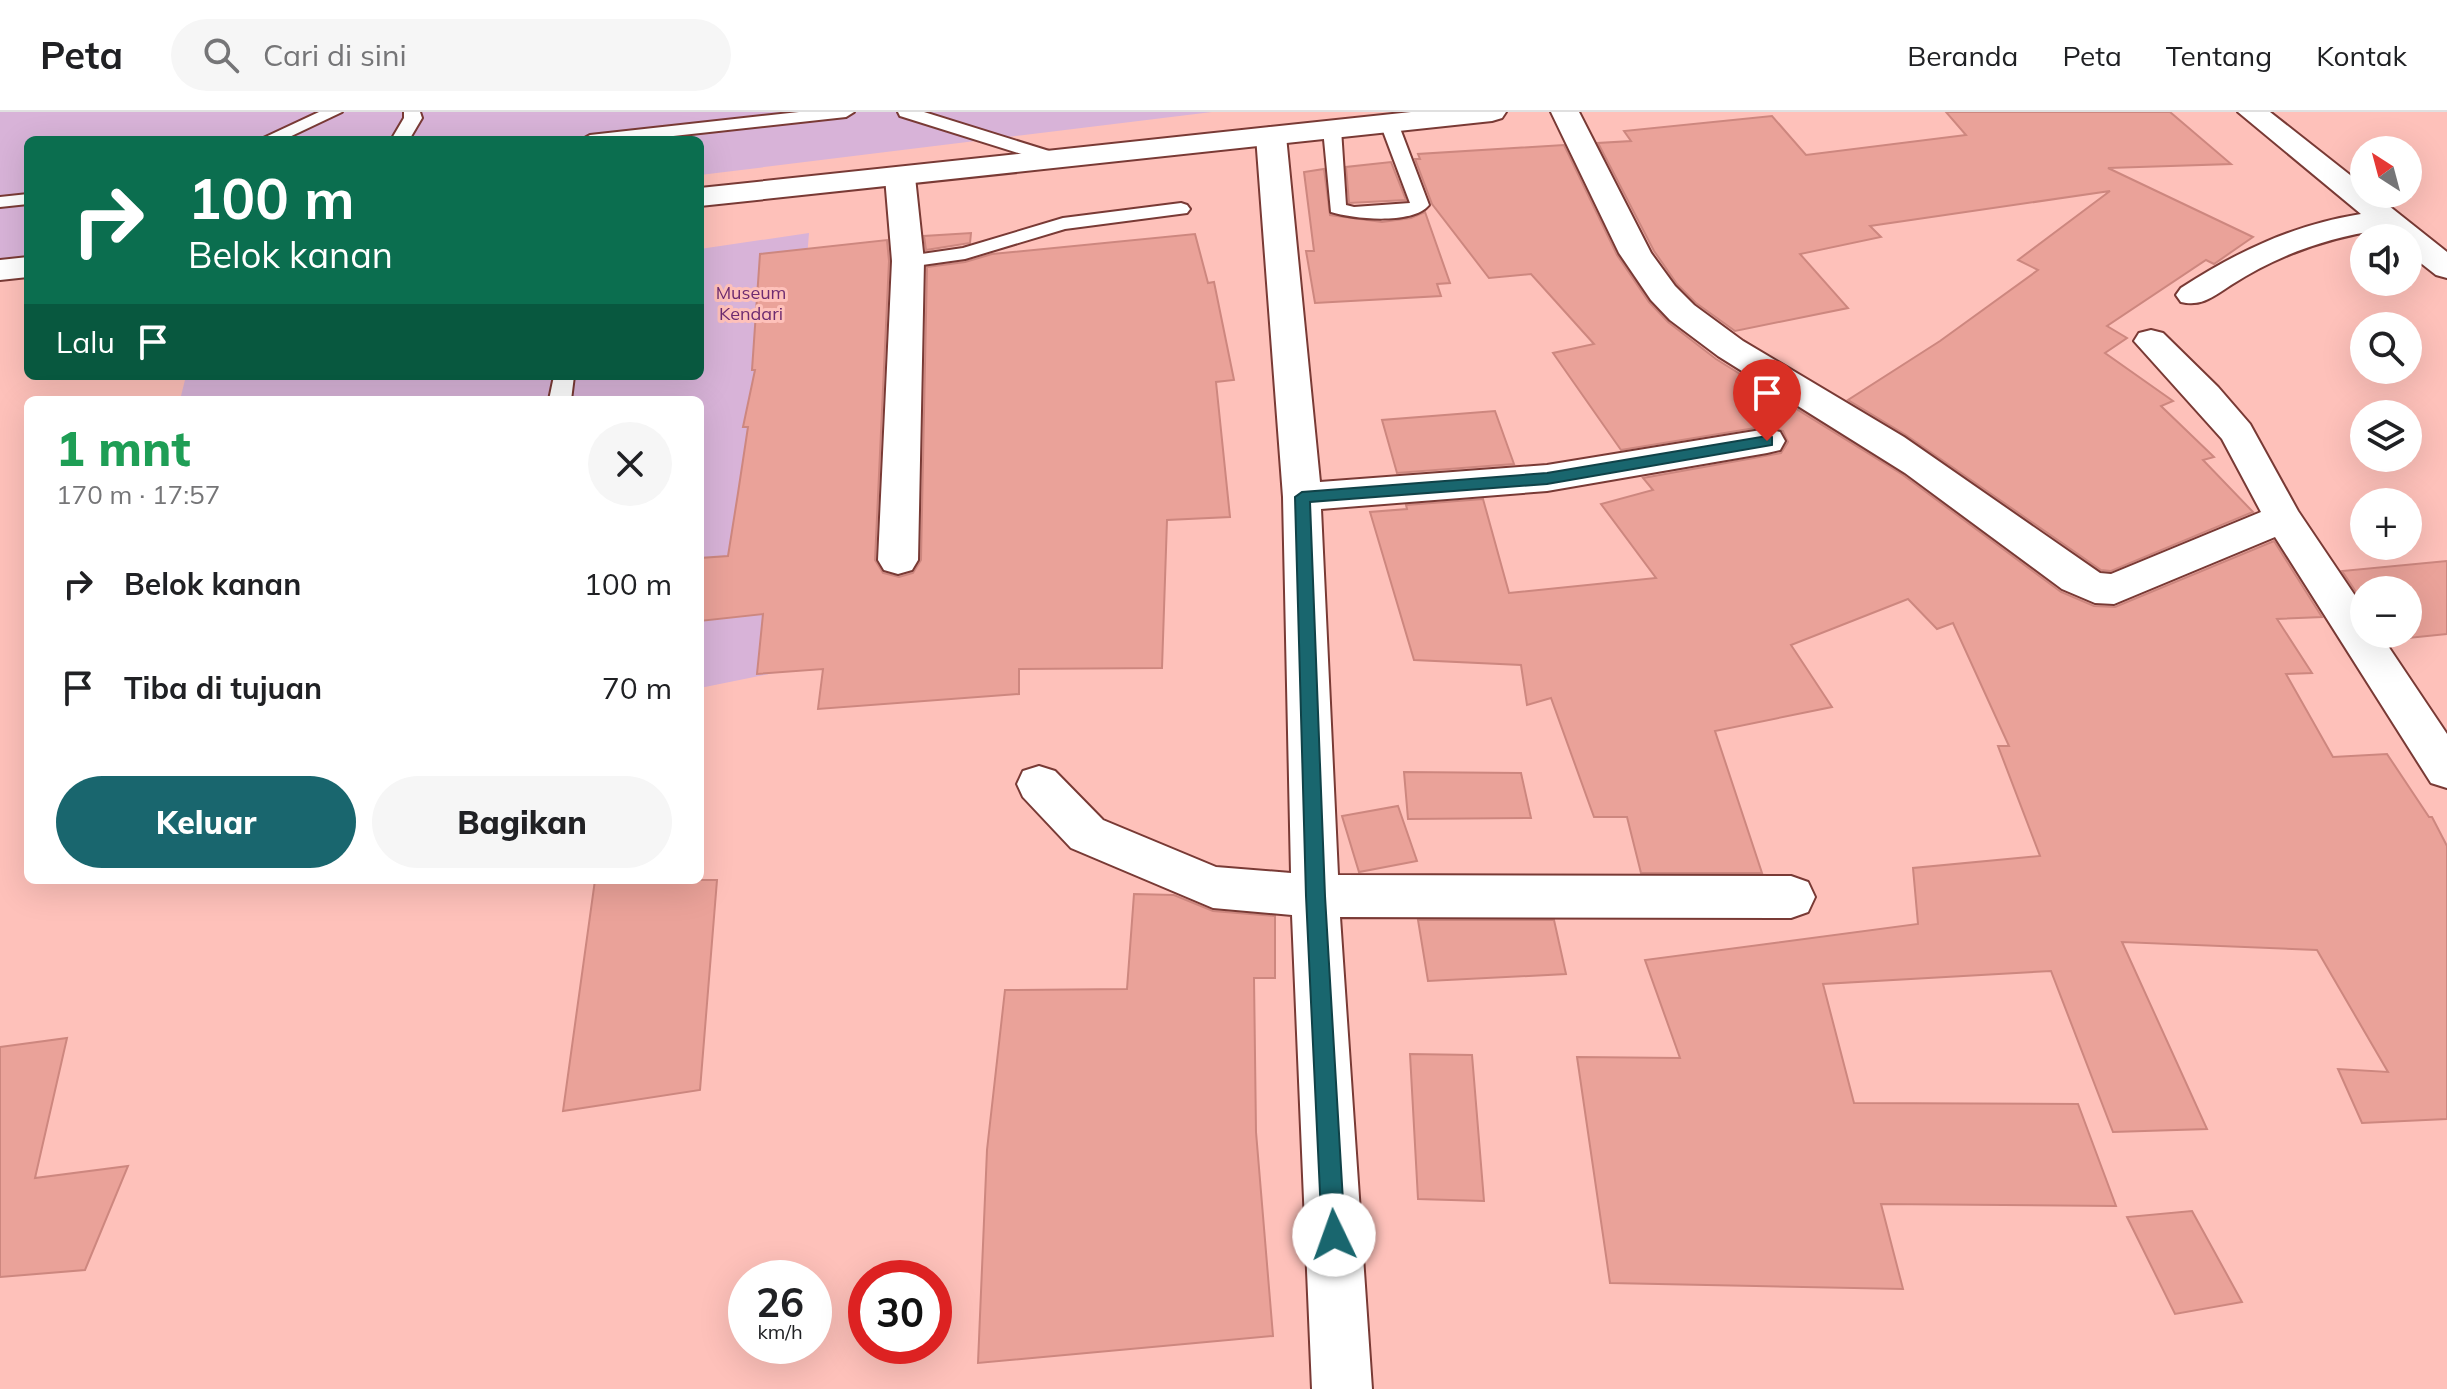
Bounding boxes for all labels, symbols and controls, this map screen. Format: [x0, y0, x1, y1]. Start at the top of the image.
search box [171, 19, 731, 91]
text: Peta [40, 31, 123, 79]
icon: search [199, 33, 243, 77]
text: Cari di sini [263, 36, 407, 74]
text: Beranda [1907, 38, 2018, 73]
text: Peta [2062, 38, 2122, 73]
text: Tentang [2166, 38, 2272, 73]
text: Kontak [2316, 38, 2407, 73]
north arrow [2350, 136, 2422, 208]
map controls [2350, 136, 2422, 648]
text: 100 m [188, 163, 355, 233]
icon: right [56, 168, 160, 272]
button: sound [2350, 224, 2422, 296]
text: Belok kanan [188, 232, 393, 277]
park label: Museum Kendari [716, 281, 786, 325]
button: search [2350, 312, 2422, 384]
icon: arrive [131, 320, 175, 364]
text: Lalu [56, 323, 115, 361]
pin [1733, 359, 1801, 441]
icon: arrive [1745, 371, 1789, 415]
button: layers [2350, 400, 2422, 472]
text: 1 mnt [56, 418, 191, 478]
button: close [588, 422, 672, 506]
text: 170 m · 17:57 [56, 478, 220, 511]
button: + [2350, 488, 2422, 560]
icon: right [56, 562, 100, 606]
text: Belok kanan [124, 565, 301, 603]
text: 100 m [584, 565, 672, 603]
button: − [2350, 576, 2422, 648]
icon: arrive [56, 666, 100, 710]
text: Tiba di tujuan [124, 669, 322, 707]
text: 70 m [602, 669, 672, 707]
button: Keluar [56, 776, 356, 868]
button: Bagikan [372, 776, 672, 868]
position arrow [1292, 1193, 1376, 1277]
speed limit sign: 30 [848, 1260, 952, 1364]
text: 26 [756, 1277, 804, 1327]
text: km/h [757, 1319, 803, 1344]

